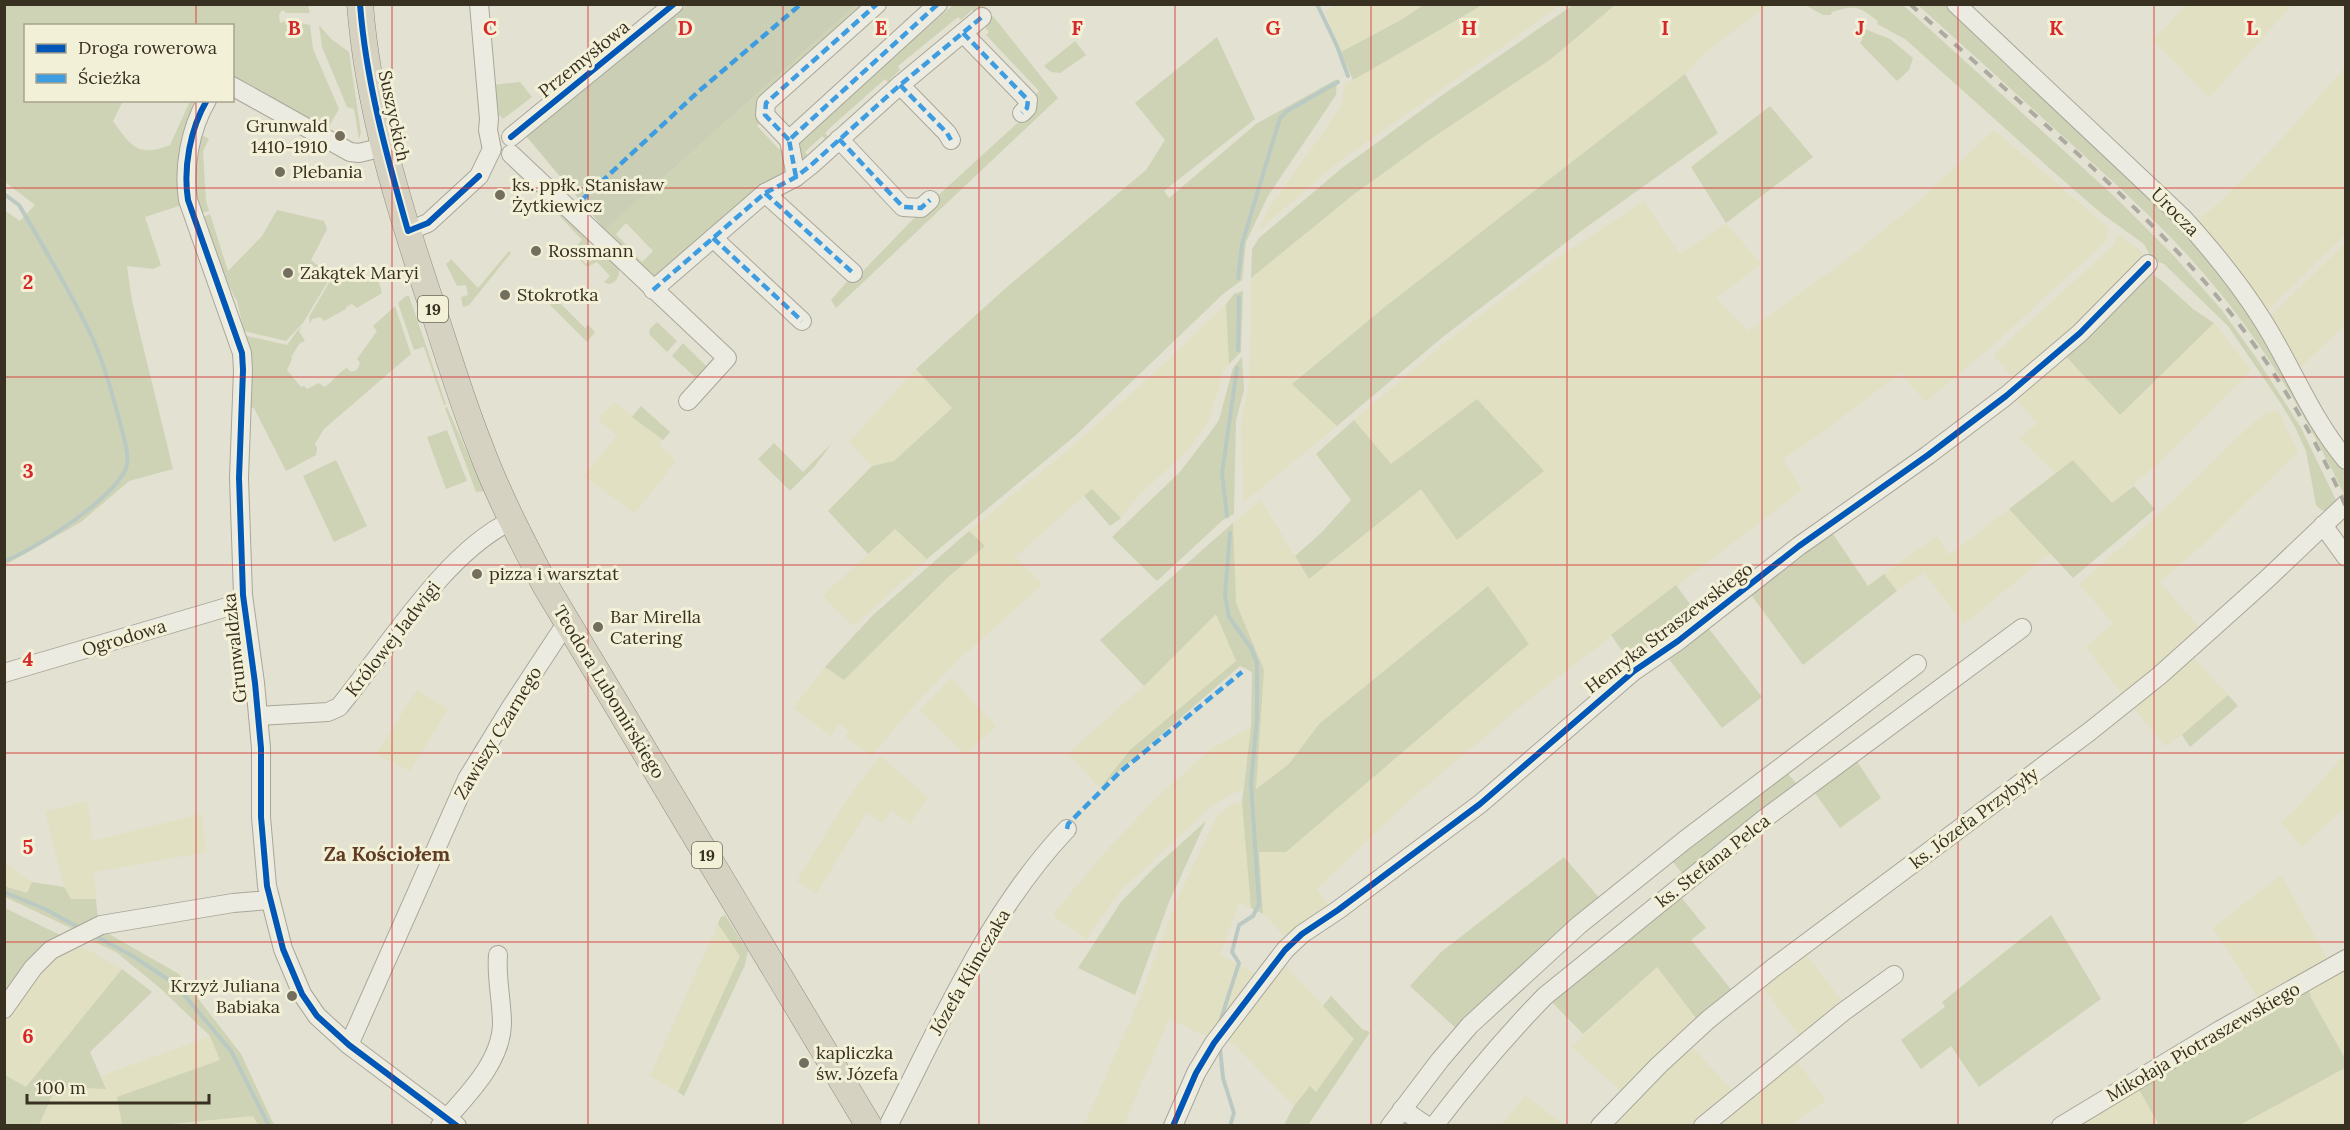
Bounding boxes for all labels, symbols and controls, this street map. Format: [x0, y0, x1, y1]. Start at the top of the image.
text: B [287, 15, 301, 40]
text: C [483, 15, 497, 40]
street label: Przemysłowa [533, 15, 634, 102]
text: D [677, 15, 693, 40]
text: E [875, 15, 887, 40]
text: F [1071, 15, 1083, 40]
text: G [1265, 15, 1281, 40]
text: H [1461, 15, 1477, 40]
text: I [1661, 15, 1669, 40]
text: J [1855, 15, 1865, 40]
text: K [2049, 15, 2064, 40]
text: L [2246, 15, 2258, 40]
legend [24, 24, 234, 102]
text: Droga rowerowa [78, 36, 217, 59]
text: Ścieżka [78, 66, 141, 89]
street label: Suszyckich [374, 68, 415, 164]
place label: Grunwald 1410-1910 [246, 114, 328, 158]
marker: Grunwald 1410-1910 [333, 129, 347, 143]
place label: Plebania [292, 160, 363, 183]
marker: Plebania [273, 165, 287, 179]
place label: ks. ppłk. Stanisław Żytkiewicz [512, 173, 665, 217]
street label: Urocza [2146, 182, 2205, 241]
marker: ks. ppłk. Stanisław Żytkiewicz [493, 188, 507, 202]
place label: Rossmann [548, 239, 634, 262]
marker: Rossmann [529, 244, 543, 258]
place label: Zakątek Maryi [300, 261, 419, 284]
marker: Zakątek Maryi [281, 266, 295, 280]
text: 2 [23, 269, 33, 294]
place label: Stokrotka [517, 283, 598, 306]
marker: Stokrotka [498, 288, 512, 302]
road number: 19 [418, 296, 448, 322]
text: 3 [22, 458, 34, 483]
street label: Henryka Straszewskiego [1580, 557, 1757, 698]
place label: pizza i warsztat [489, 562, 619, 585]
marker: pizza i warsztat [470, 567, 484, 581]
street label: Królowej Jadwigi [340, 576, 445, 701]
street label: Grunwaldzka [217, 592, 252, 704]
street label: Teodora Lubomirskiego [549, 601, 670, 783]
place label: Bar Mirella Catering [610, 605, 701, 649]
street label: Ogrodowa [79, 614, 169, 661]
marker: Bar Mirella Catering [591, 620, 605, 634]
text: 4 [23, 646, 34, 671]
street label: Zawiszy Czarnego [449, 662, 546, 803]
street label: ks. Józefa Przybyły [1905, 761, 2043, 873]
street label: ks. Stefana Pelca [1651, 809, 1774, 912]
text: 5 [23, 834, 34, 859]
district label: Za Kościołem [324, 841, 451, 866]
road number: 19 [692, 842, 722, 868]
street label: Józefa Klimczaka [924, 905, 1015, 1040]
place label: Krzyż Juliana Babiaka [170, 974, 280, 1018]
street label: Mikołaja Piotraszewskiego [2102, 977, 2304, 1107]
marker: Krzyż Juliana Babiaka [285, 989, 299, 1003]
text: 6 [22, 1023, 34, 1048]
place label: kapliczka św. Józefa [816, 1041, 898, 1085]
marker: kapliczka św. Józefa [797, 1056, 811, 1070]
scale bar [27, 1067, 208, 1105]
text: 100 m [36, 1076, 86, 1099]

